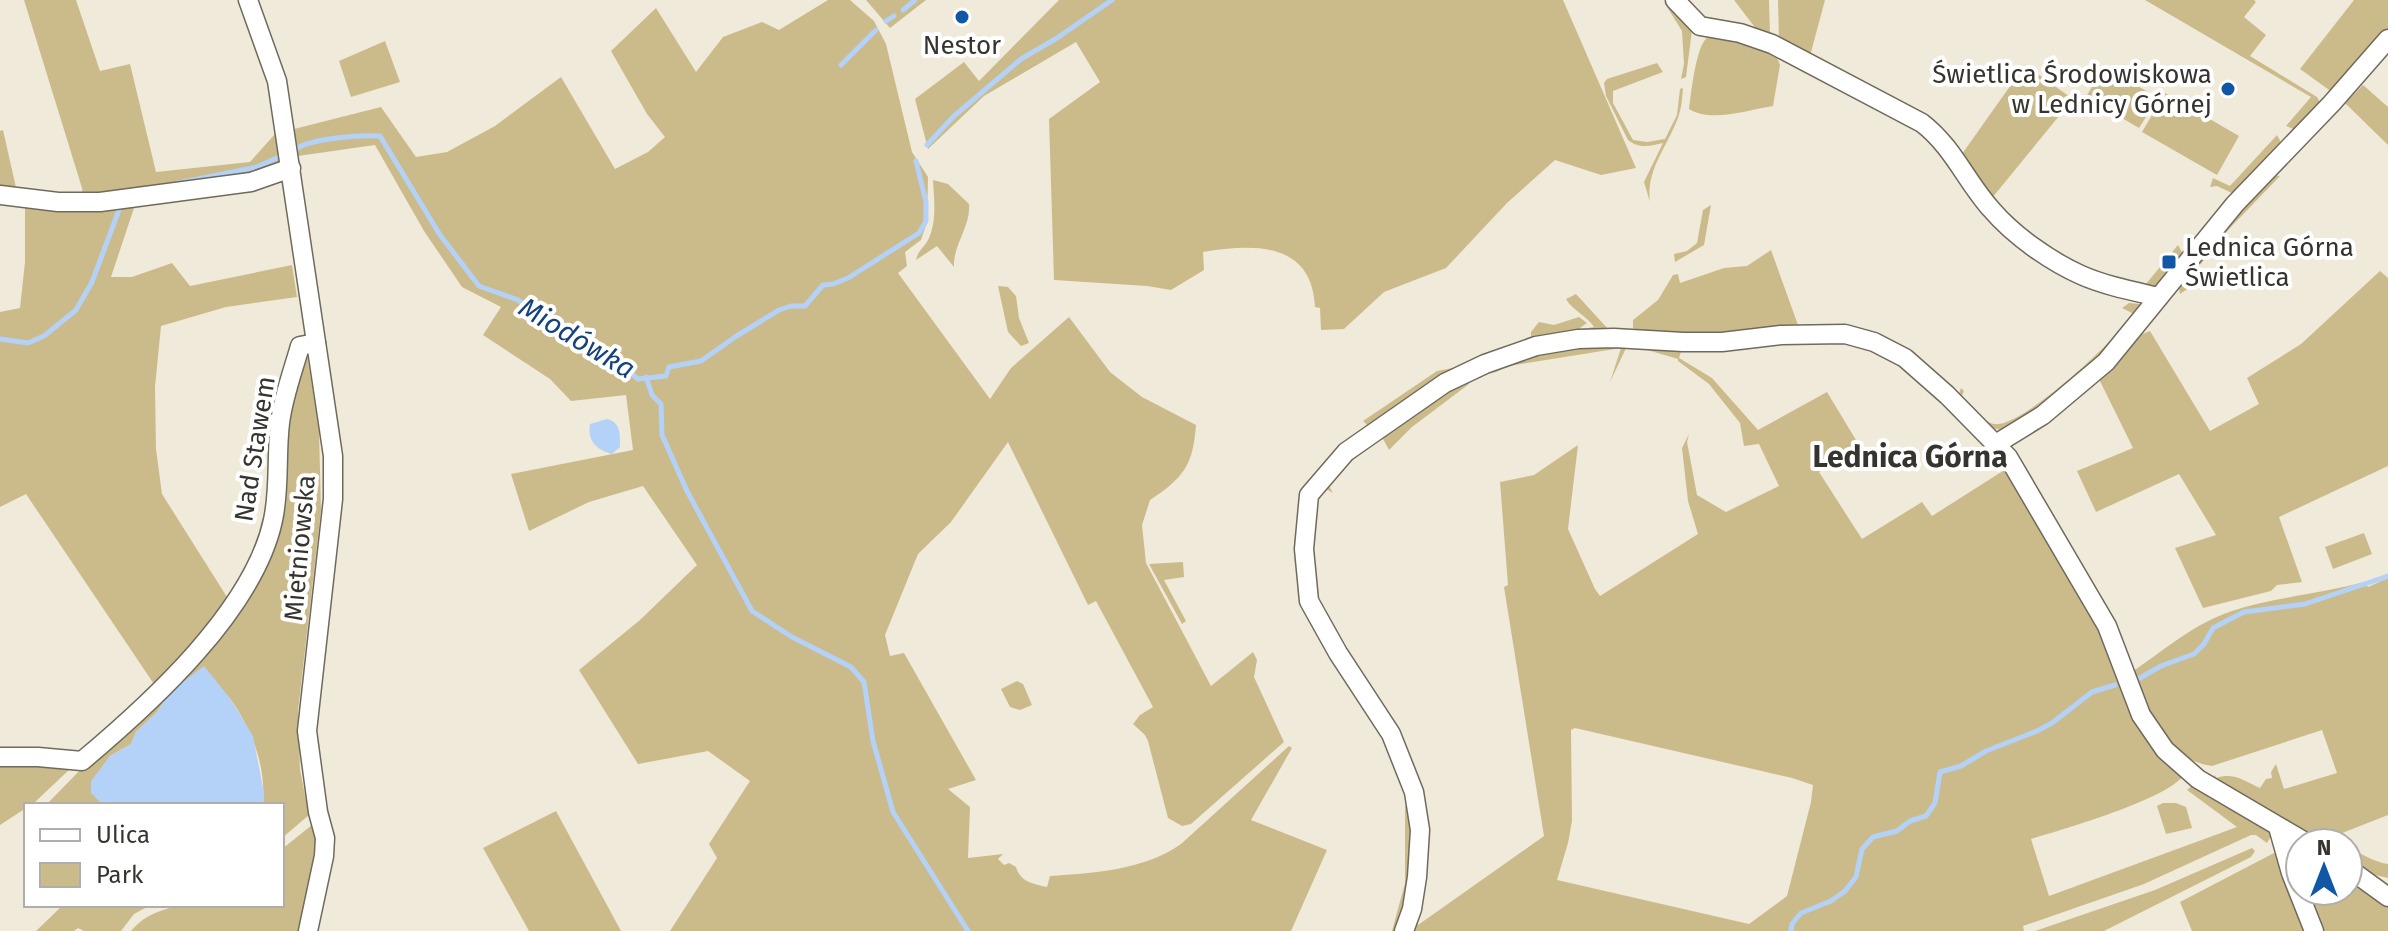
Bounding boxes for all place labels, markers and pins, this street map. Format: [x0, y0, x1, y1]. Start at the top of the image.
marker: Nestor [953, 8, 971, 26]
place label: Nestor [923, 30, 1001, 61]
place label: Świetlica Środowiskowa w Lednicy Górnej [1932, 59, 2212, 120]
marker: Świetlica Środowiskowa w Lednicy Górnej [2219, 80, 2237, 98]
place label: Lednica Górna Świetlica [2185, 232, 2354, 293]
marker: Lednica Górna Świetlica [2160, 253, 2178, 271]

